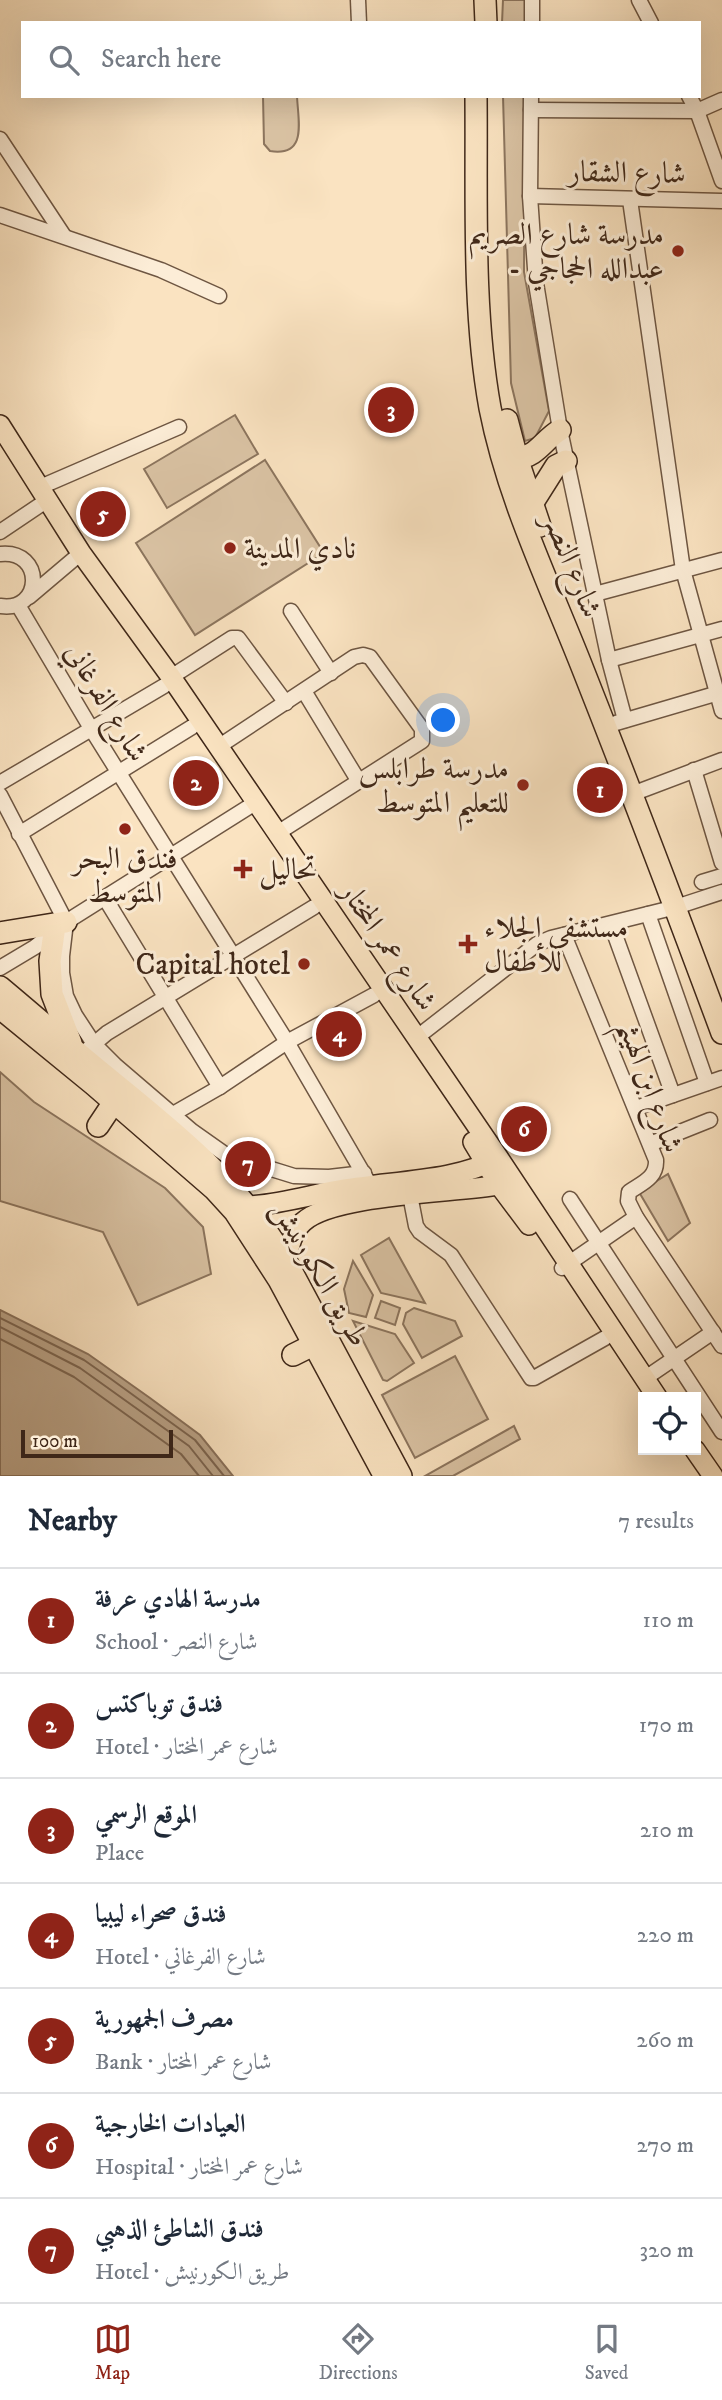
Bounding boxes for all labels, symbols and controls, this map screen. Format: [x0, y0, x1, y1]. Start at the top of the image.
search box [21, 21, 701, 98]
icon: search [45, 41, 83, 79]
text: Search here [101, 43, 221, 76]
street label: شارع الشقار [565, 154, 686, 198]
place label: مدرسة شارع الصريم - عبدالله الحجاجي [469, 217, 664, 292]
marker: مدرسة شارع الصريم - عبدالله الحجاجي [670, 243, 686, 259]
pin: 3 [368, 384, 414, 436]
pin: 5 [80, 488, 126, 540]
street label: شارع النصر [528, 505, 609, 625]
place label: نادي المدينة [244, 531, 356, 572]
marker: نادي المدينة [222, 540, 238, 556]
street label: شارع الفرغاني [51, 636, 156, 772]
your location [426, 703, 460, 737]
place label: مدرسة طرابلس للتعليم المتوسط [359, 751, 509, 831]
pin: 2 [173, 757, 219, 809]
pin: 1 [577, 764, 623, 816]
marker: مدرسة طرابلس للتعليم المتوسط [515, 777, 531, 793]
marker: فندق البحر المتوسط [117, 821, 133, 837]
place label: فندق البحر المتوسط [69, 841, 178, 912]
place label: تحاليل [259, 852, 317, 890]
marker: تحاليل [233, 859, 253, 879]
street label: شارع عمر المختار [325, 873, 444, 1021]
place label: مستشفى الجلاء للأطفال [484, 910, 628, 981]
marker: مستشفى الجلاء للأطفال [458, 934, 478, 954]
place label: Capital hotel [136, 947, 290, 984]
marker: Capital hotel [296, 956, 312, 972]
pin: 4 [316, 1008, 362, 1060]
street label: شارع ابن الهيثم [600, 1015, 691, 1161]
pin: 6 [501, 1103, 547, 1155]
pin: 7 [225, 1138, 271, 1190]
street label: طريق الكورنيش [263, 1194, 377, 1354]
map controls [638, 1392, 701, 1455]
button: locate [638, 1392, 701, 1455]
scale bar [21, 1427, 173, 1459]
text: 100 m [32, 1430, 78, 1453]
text: Nearby [28, 1503, 117, 1540]
text: 7 results [618, 1507, 694, 1536]
text: مدرسة الهادي عرفة [95, 1583, 261, 1616]
text: 1 [47, 1606, 55, 1635]
text: 110 m [643, 1606, 694, 1635]
text: School · شارع النصر [95, 1628, 257, 1657]
text: فندق توباكتس [95, 1688, 223, 1721]
text: 2 [45, 1711, 57, 1740]
text: 170 m [639, 1711, 694, 1740]
text: Hotel · شارع عمر المختار [95, 1733, 278, 1762]
text: الموقع الرسمي [95, 1799, 197, 1832]
text: 3 [47, 1816, 55, 1845]
text: 210 m [640, 1816, 694, 1845]
text: Place [95, 1839, 144, 1868]
text: فندق صحراء ليبيا [95, 1898, 227, 1931]
text: 4 [44, 1921, 58, 1950]
text: 220 m [637, 1921, 694, 1950]
text: Hotel · شارع الفرغاني [95, 1943, 266, 1972]
text: مصرف الجمهورية [95, 2003, 234, 2036]
text: 5 [45, 2026, 57, 2055]
text: 260 m [636, 2026, 694, 2055]
text: Bank · شارع عمر المختار [95, 2048, 272, 2077]
text: العيادات الخارجية [95, 2108, 246, 2141]
text: 6 [45, 2131, 57, 2160]
text: 270 m [637, 2131, 694, 2160]
text: Hospital · شارع عمر المختار [95, 2153, 303, 2182]
text: فندق الشاطئ الذهبي [95, 2213, 264, 2246]
text: 7 [45, 2236, 57, 2265]
text: 320 m [640, 2236, 694, 2265]
text: Hotel · طريق الكورنيش [95, 2258, 290, 2287]
tab: Map [94, 2320, 132, 2385]
tab: Directions [319, 2320, 398, 2385]
tab: Saved [585, 2320, 628, 2385]

